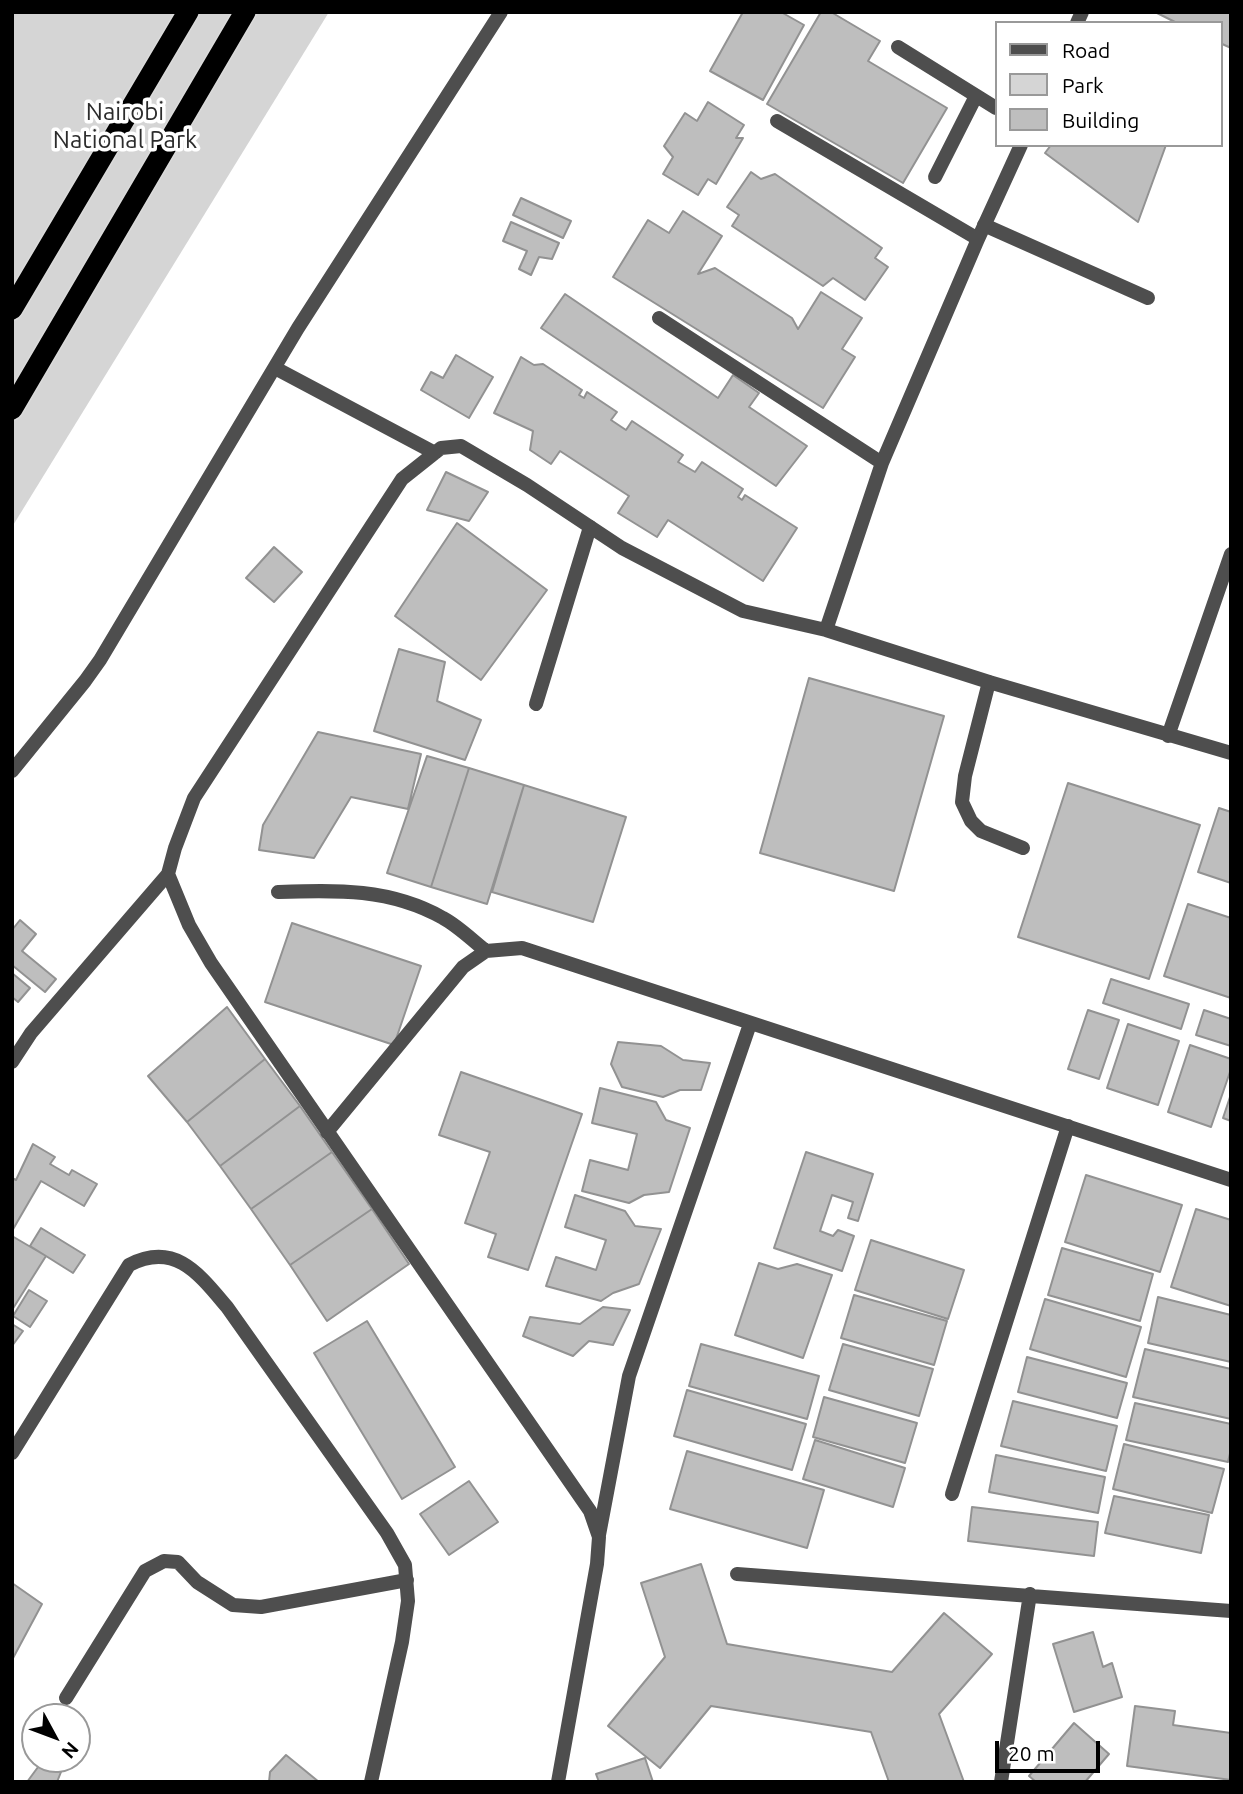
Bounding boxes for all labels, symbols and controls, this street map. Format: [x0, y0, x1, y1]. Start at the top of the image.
legend [995, 21, 1222, 147]
text: Road [1062, 38, 1110, 62]
text: Park [1062, 73, 1104, 97]
park label: Nairobi National Park [53, 98, 197, 154]
text: Building [1062, 108, 1139, 132]
north arrow [21, 1703, 91, 1773]
scale bar [998, 1728, 1103, 1772]
text: N [57, 1738, 83, 1763]
text: 20 m [1008, 1741, 1055, 1765]

